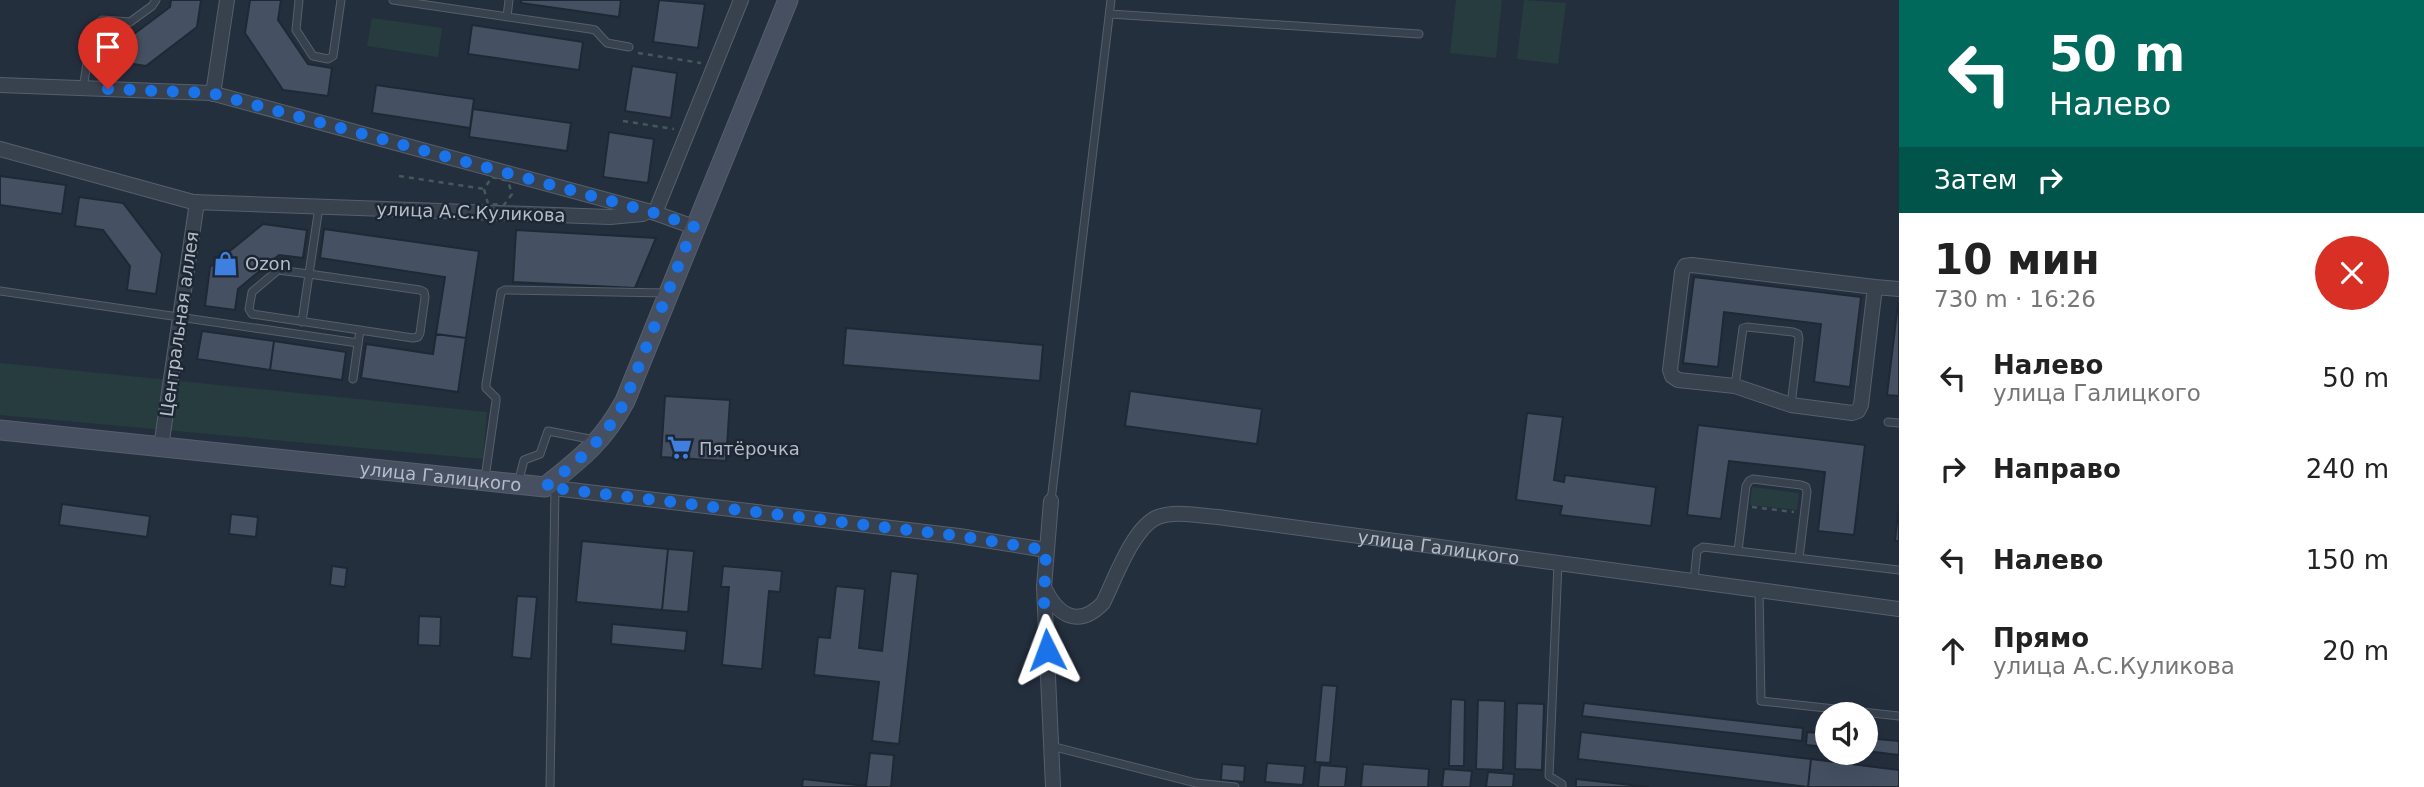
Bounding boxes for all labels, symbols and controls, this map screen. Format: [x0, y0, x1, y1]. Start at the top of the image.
pin [78, 17, 138, 89]
text: 50 m [2049, 26, 2185, 83]
icon: arrive [89, 28, 127, 66]
icon: left [1934, 28, 2025, 119]
text: Налево [2049, 85, 2171, 123]
icon: right [2031, 161, 2069, 199]
text: Затем [1934, 165, 2017, 195]
street label: улица А.С.Куликова [376, 198, 566, 226]
street label: Центральная аллея [156, 230, 202, 418]
text: 10 мин [1934, 235, 2100, 284]
button: close [2315, 236, 2389, 310]
shop icon: Ozon [211, 249, 239, 277]
place label: Ozon [245, 253, 291, 274]
text: 730 m · 16:26 [1934, 286, 2096, 312]
text: Налево [1993, 350, 2103, 380]
icon: left [1934, 359, 1972, 397]
text: 50 m [2322, 363, 2389, 393]
text: улица Галицкого [1993, 380, 2201, 406]
supermarket icon: Пятёрочка [665, 434, 693, 462]
place label: Пятёрочка [699, 438, 800, 459]
icon: right [1934, 450, 1972, 488]
text: Направо [1993, 454, 2121, 484]
text: 240 m [2306, 454, 2389, 484]
street label: улица Галицкого [359, 457, 523, 495]
street label: улица Галицкого [1357, 526, 1521, 568]
icon: left [1934, 541, 1972, 579]
text: Налево [1993, 545, 2103, 575]
text: 150 m [2306, 545, 2389, 575]
position arrow [1010, 613, 1084, 687]
text: Прямо [1993, 623, 2089, 653]
icon: ahead [1934, 632, 1972, 670]
text: 20 m [2322, 636, 2389, 666]
text: улица А.С.Куликова [1993, 653, 2235, 679]
map controls [1815, 702, 1878, 765]
button: sound [1815, 702, 1878, 765]

